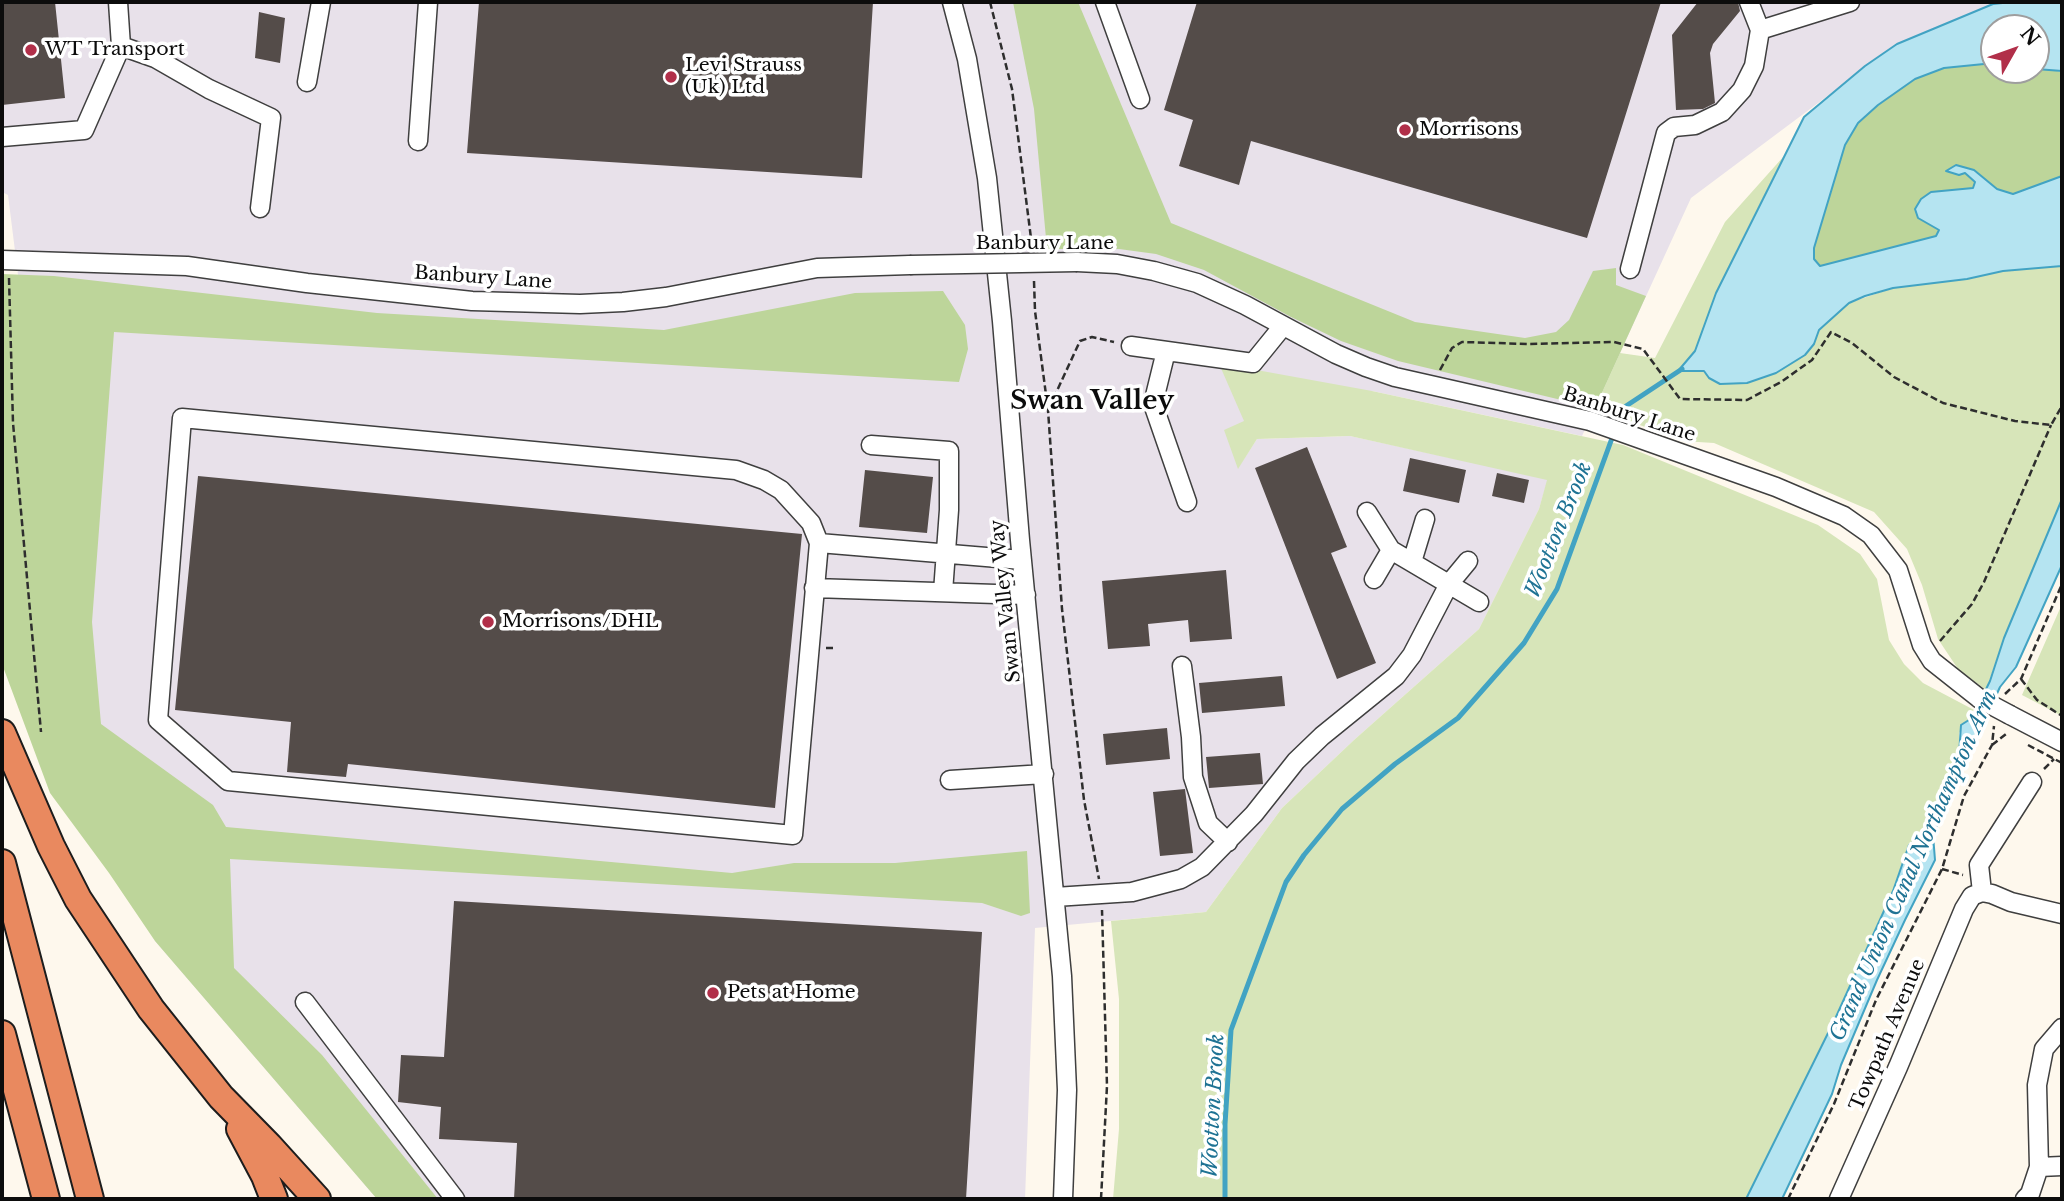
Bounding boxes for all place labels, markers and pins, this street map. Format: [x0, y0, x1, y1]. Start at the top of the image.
place label: WT Transport [45, 39, 185, 61]
marker: WT Transport [23, 42, 39, 58]
place label: Levi Strauss (Uk) Ltd [685, 55, 802, 99]
marker: Levi Strauss (Uk) Ltd [663, 69, 679, 85]
place label: Morrisons [1419, 119, 1519, 141]
marker: Morrisons [1397, 122, 1413, 138]
place label: Morrisons/DHL [502, 611, 659, 633]
marker: Morrisons/DHL [480, 614, 496, 630]
place label: Pets at Home [727, 982, 856, 1004]
marker: Pets at Home [705, 985, 721, 1001]

